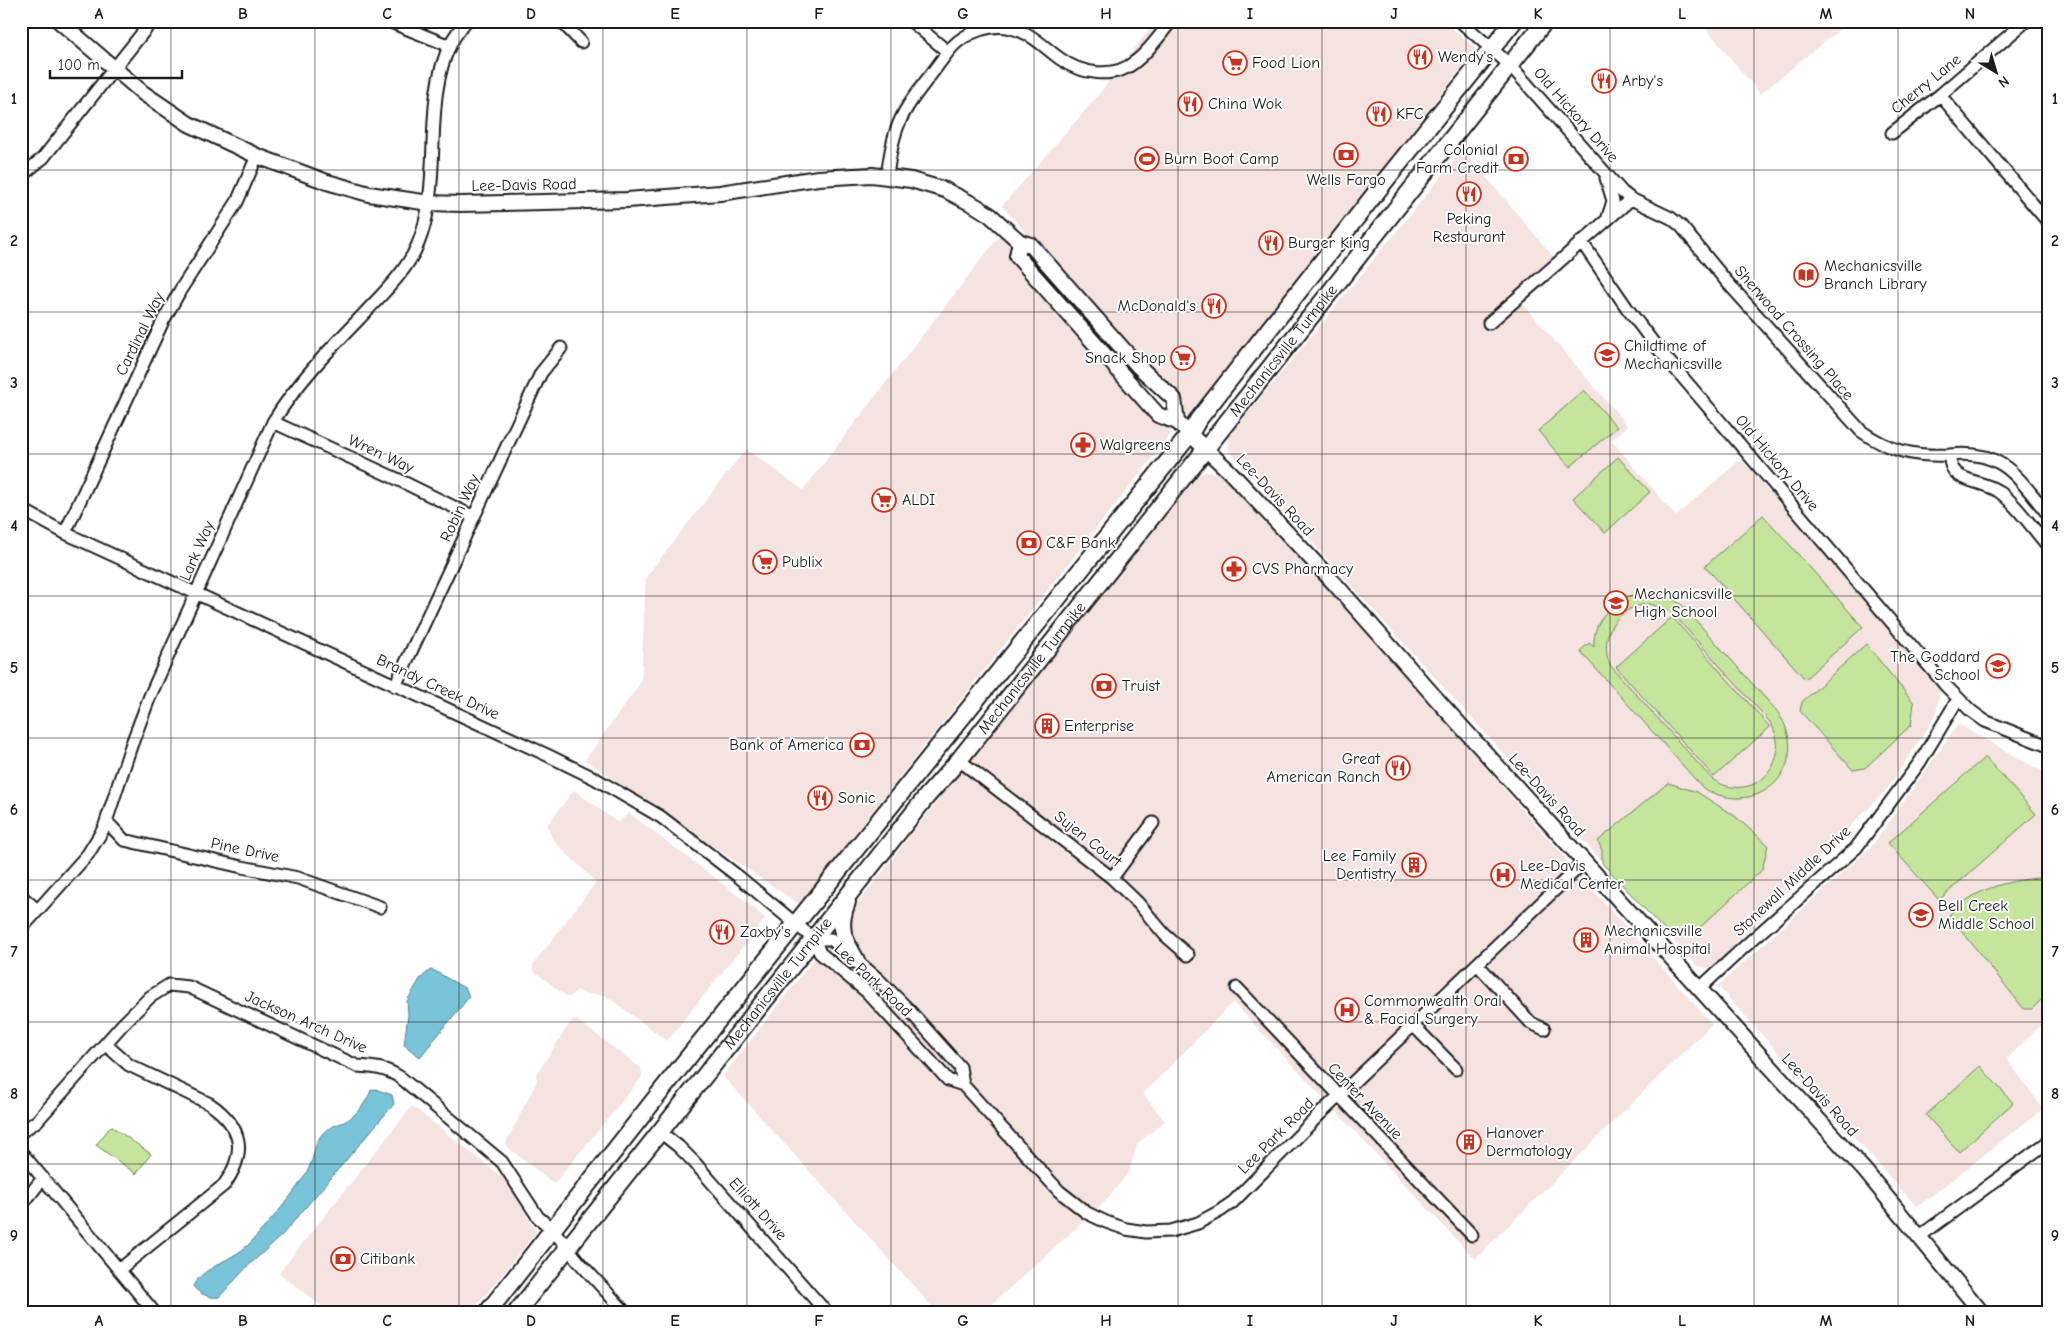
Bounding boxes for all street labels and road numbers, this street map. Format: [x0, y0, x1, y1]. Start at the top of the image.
street label: Cherry Lane [1888, 50, 1964, 118]
street label: Old Hickory Drive [1530, 64, 1622, 166]
street label: Lee-Davis Road [471, 175, 577, 195]
street label: Sherwood Crossing Place [1731, 262, 1857, 404]
street label: Mechanicsville Turnpike [1226, 281, 1341, 420]
street label: Cardinal Way [112, 289, 168, 378]
street label: Old Hickory Drive [1732, 411, 1822, 515]
street label: Wren Way [345, 431, 417, 477]
street label: Lee-Davis Road [1232, 450, 1318, 540]
street label: Robin Way [437, 471, 484, 545]
street label: Lark Way [176, 518, 219, 584]
street label: Mechanicsville Turnpike [974, 599, 1090, 737]
street label: Brandy Creek Drive [374, 651, 502, 723]
street label: Lee-Davis Road [1505, 750, 1589, 840]
street label: Sujen Court [1051, 807, 1126, 871]
street label: Stonewall Middle Drive [1730, 822, 1854, 940]
street label: Pine Drive [209, 834, 281, 866]
street label: Mechanicsville Turnpike [720, 914, 836, 1053]
street label: Lee Park Road [830, 939, 916, 1021]
street label: Jackson Arch Drive [242, 987, 370, 1057]
street label: Lee-Davis Road [1778, 1050, 1862, 1140]
street label: Center Avenue [1324, 1059, 1406, 1143]
street label: Lee Park Road [1234, 1094, 1318, 1178]
street label: Elliott Drive [725, 1174, 791, 1244]

